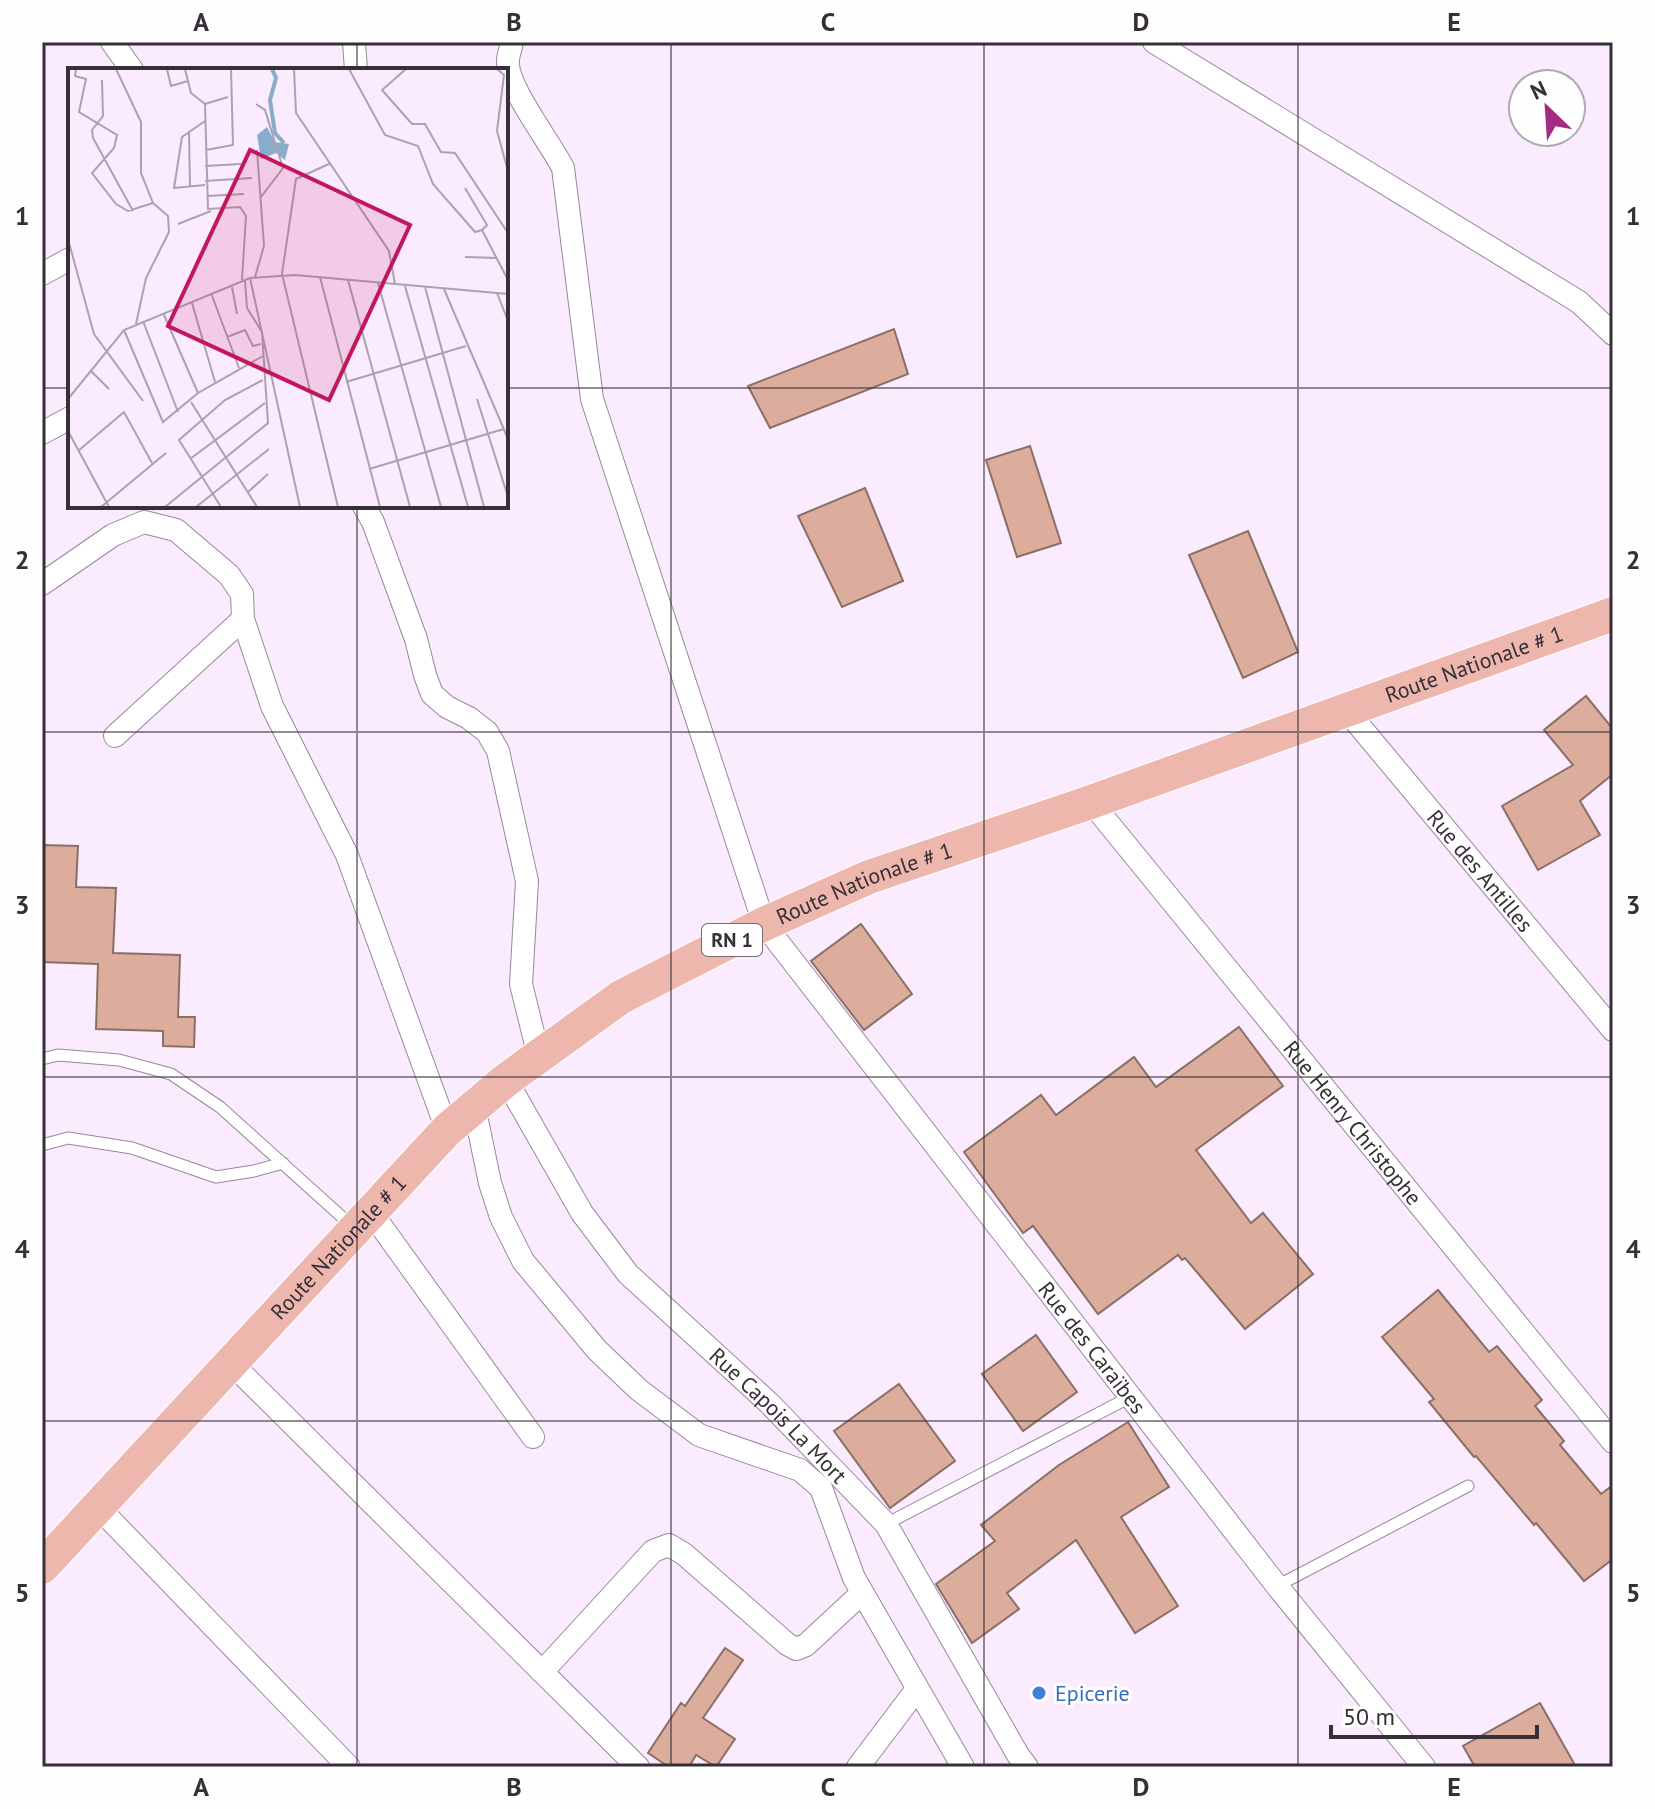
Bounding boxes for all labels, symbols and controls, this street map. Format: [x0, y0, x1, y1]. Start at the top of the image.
text: A [193, 5, 209, 38]
text: B [506, 5, 522, 38]
text: C [821, 5, 835, 38]
text: D [1133, 5, 1149, 38]
text: E [1447, 5, 1461, 38]
inset map [68, 68, 508, 508]
north arrow [1507, 68, 1587, 148]
text: N [1526, 74, 1551, 106]
text: 1 [15, 199, 29, 232]
text: 1 [1626, 199, 1640, 232]
text: 2 [15, 543, 29, 576]
text: 2 [1626, 543, 1640, 576]
street label: Route Nationale # 1 [1381, 619, 1567, 709]
street label: Rue des Antilles [1421, 804, 1539, 938]
street label: Route Nationale # 1 [772, 836, 956, 931]
text: 3 [15, 888, 29, 921]
text: 3 [1626, 888, 1640, 921]
road number: RN 1 [702, 924, 762, 956]
street label: Rue Henry Christophe [1277, 1035, 1428, 1211]
street label: Route Nationale # 1 [264, 1169, 412, 1325]
text: 4 [15, 1232, 30, 1265]
text: 4 [1626, 1232, 1641, 1265]
street label: Rue des Caraïbes [1032, 1276, 1152, 1419]
street label: Rue Capois La Mort [704, 1342, 853, 1490]
text: 5 [15, 1576, 29, 1609]
text: 5 [1626, 1576, 1640, 1609]
place label: Epicerie [1055, 1679, 1130, 1707]
marker: Epicerie [1030, 1684, 1048, 1702]
scale bar [1331, 1689, 1537, 1739]
text: 50 m [1343, 1701, 1395, 1732]
text: A [193, 1770, 209, 1803]
text: B [506, 1770, 522, 1803]
text: C [821, 1770, 835, 1803]
text: D [1133, 1770, 1149, 1803]
text: E [1447, 1770, 1461, 1803]

